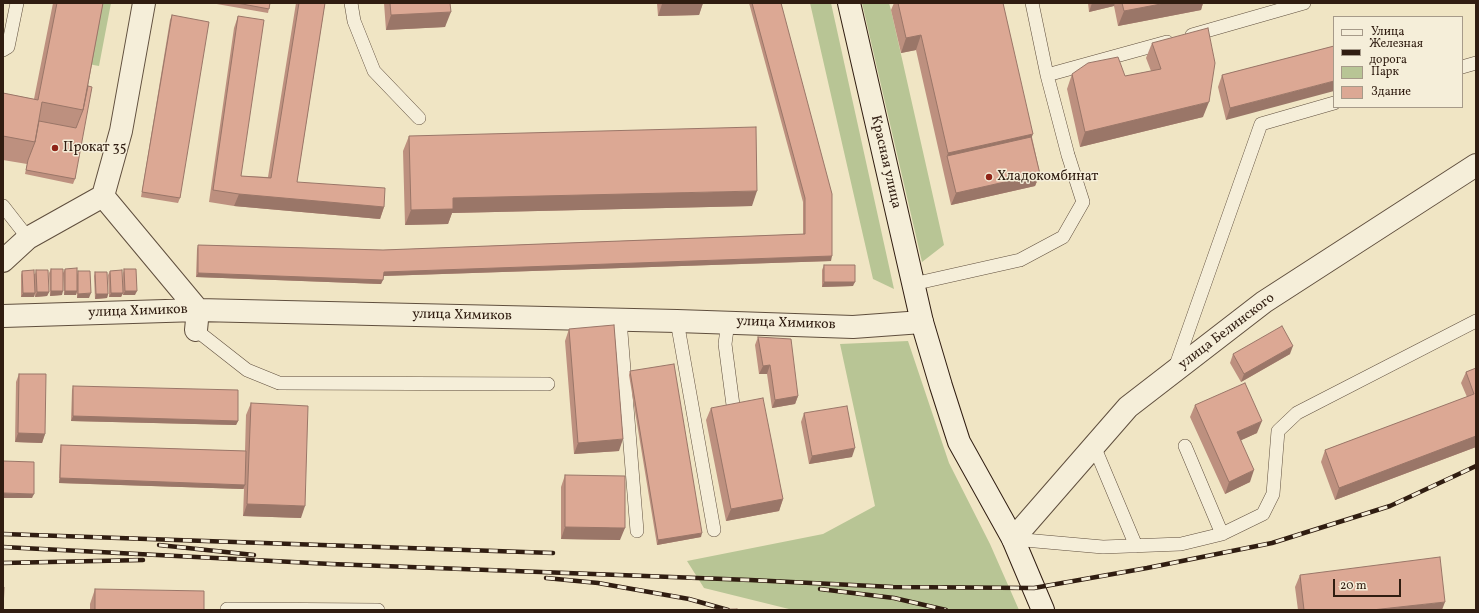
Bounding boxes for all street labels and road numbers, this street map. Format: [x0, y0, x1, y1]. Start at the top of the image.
street label: Красная улица [866, 114, 904, 210]
street label: улица Белинского [1176, 290, 1278, 374]
street label: улица Химиков [88, 302, 188, 322]
street label: улица Химиков [412, 307, 512, 325]
street label: улица Химиков [736, 314, 836, 334]

